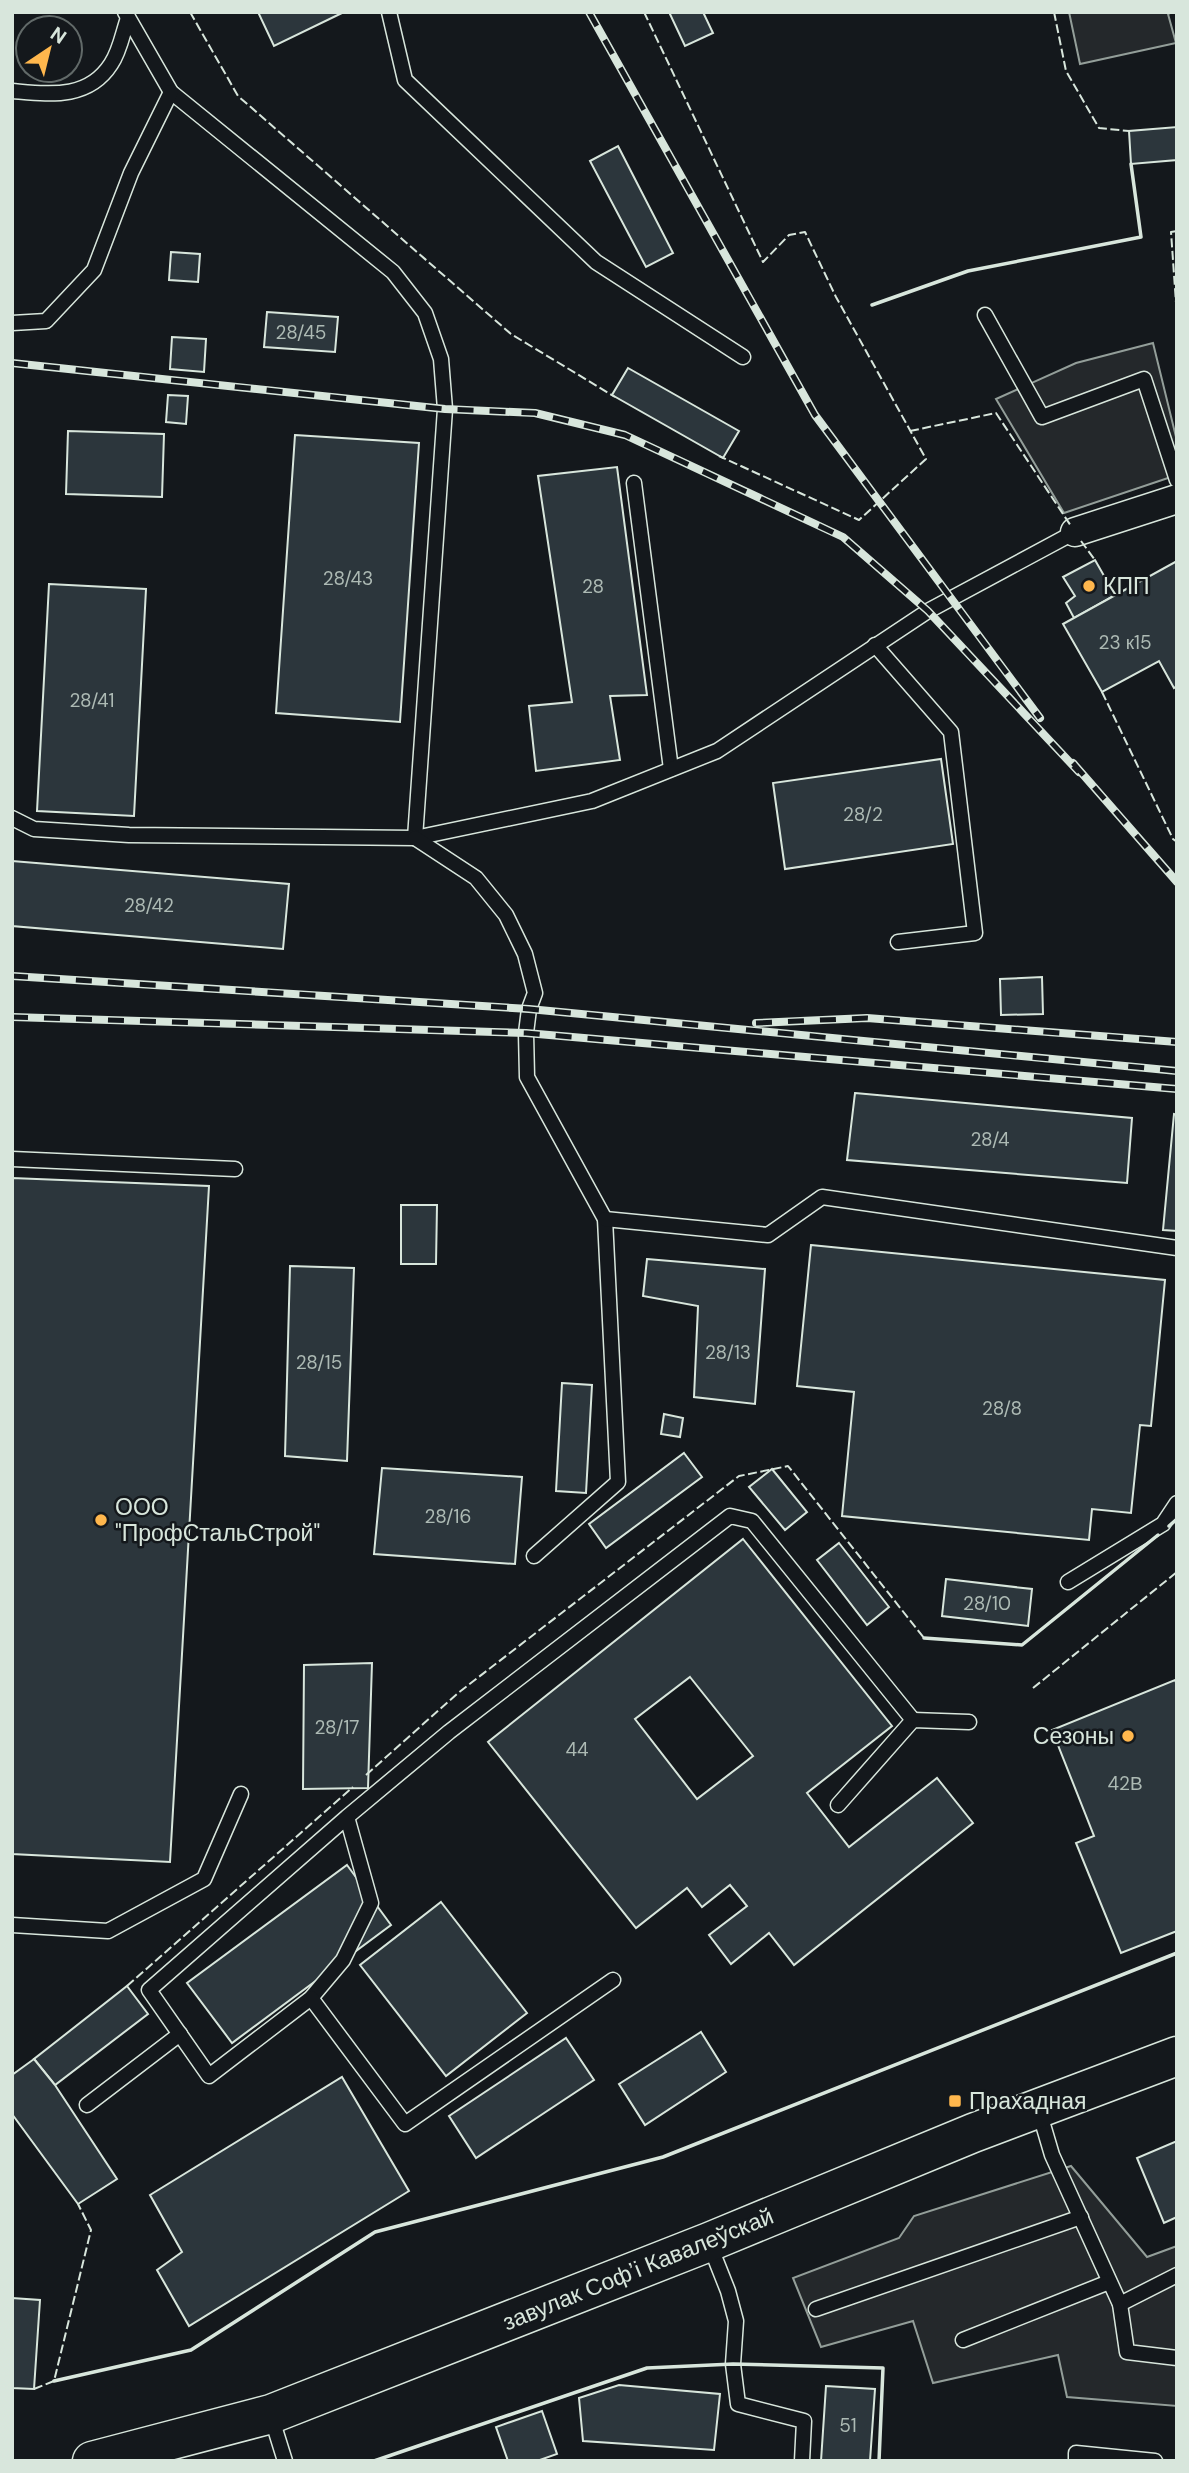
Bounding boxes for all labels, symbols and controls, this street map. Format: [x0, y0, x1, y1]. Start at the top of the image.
north arrow [14, 14, 84, 84]
text: N [46, 21, 71, 50]
house number: 28/45 [276, 320, 326, 345]
house number: 28/43 [323, 566, 373, 591]
place label: КПП [1103, 571, 1149, 601]
house number: 28 [582, 574, 604, 599]
marker: КПП [1081, 578, 1097, 594]
house number: 23 к15 [1098, 630, 1152, 655]
house number: 28/41 [69, 688, 115, 713]
house number: 28/2 [843, 802, 883, 827]
house number: 28/42 [124, 893, 174, 918]
house number: 28/4 [970, 1127, 1010, 1152]
house number: 28/13 [705, 1340, 751, 1365]
house number: 28/15 [296, 1350, 342, 1375]
house number: 28/8 [982, 1396, 1022, 1421]
place label: ООО "ПрофСтальСтрой" [115, 1492, 320, 1548]
house number: 28/16 [425, 1504, 471, 1529]
marker: ООО "ПрофСтальСтрой" [93, 1512, 109, 1528]
house number: 28/10 [963, 1591, 1011, 1616]
house number: 28/17 [314, 1715, 360, 1740]
place label: Сезоны [1033, 1721, 1114, 1751]
marker: Сезоны [1120, 1728, 1136, 1744]
house number: 44 [565, 1737, 589, 1762]
house number: 42В [1107, 1771, 1143, 1796]
place label: Прахадная [969, 2086, 1087, 2116]
marker: Прахадная [947, 2093, 963, 2109]
street label: завулак Софʼі Кавалеўскай [498, 2201, 778, 2337]
house number: 51 [839, 2413, 857, 2438]

